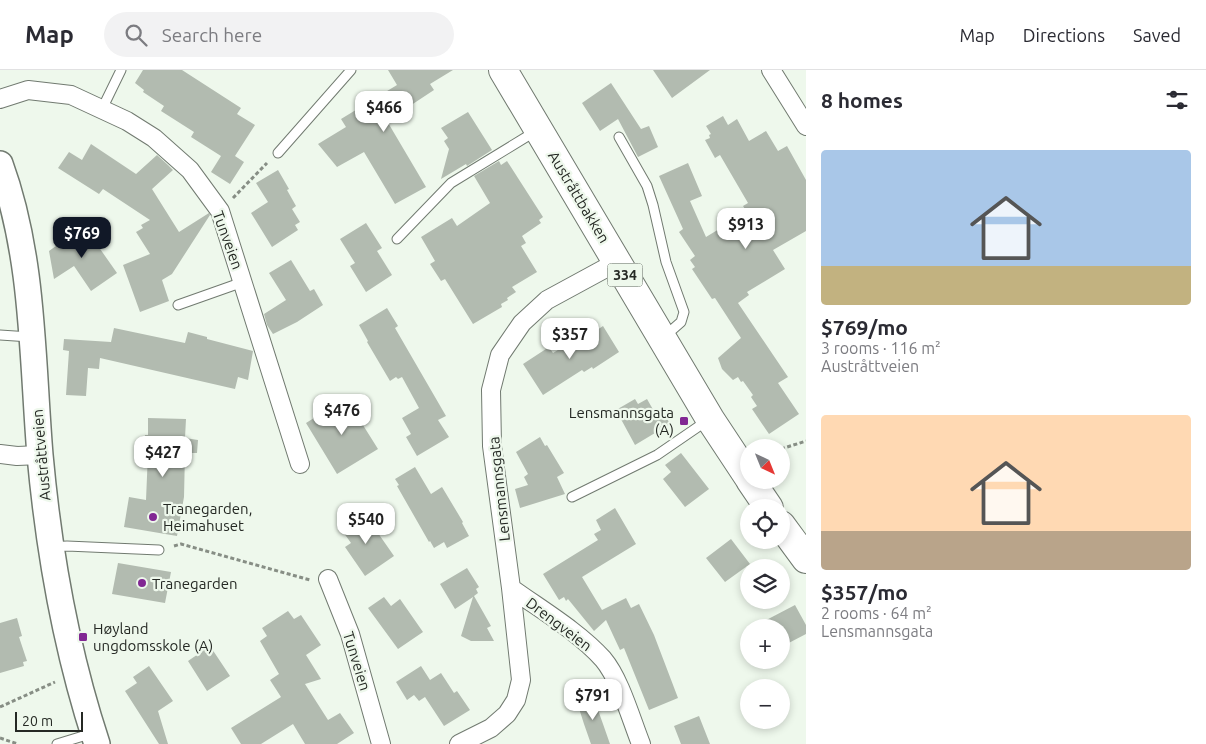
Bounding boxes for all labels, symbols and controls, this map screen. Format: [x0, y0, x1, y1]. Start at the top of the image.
search box [104, 12, 454, 57]
text: Map [25, 21, 74, 48]
icon: search [122, 21, 150, 49]
text: Search here [162, 24, 262, 46]
text: Map [959, 25, 995, 45]
text: Directions [1023, 25, 1105, 45]
text: Saved [1133, 25, 1181, 45]
icon: filters [1163, 86, 1191, 114]
text: 8 homes [821, 88, 903, 112]
pin: $466 [354, 90, 414, 133]
text: $466 [366, 98, 402, 116]
street label: Austråttbakken [545, 148, 613, 246]
icon: home [961, 183, 1051, 273]
street label: Tunveien [210, 208, 246, 272]
pin: $913 [716, 208, 776, 250]
text: $913 [728, 215, 764, 233]
pin: $769 [52, 216, 112, 259]
text: $769 [64, 224, 100, 242]
road number: 334 [608, 264, 642, 286]
text: $769/mo [821, 315, 908, 339]
pin: $357 [540, 318, 600, 360]
text: $357 [552, 325, 588, 343]
text: 3 rooms · 116 m² [821, 339, 941, 357]
text: Austråttveien [821, 357, 919, 375]
pin: $476 [312, 394, 372, 436]
text: $476 [324, 401, 360, 419]
place label: Lensmannsgata (A) [569, 404, 674, 438]
street label: Austråttveien [29, 408, 53, 502]
marker: Lensmannsgata (A) [678, 415, 690, 427]
pin: $427 [133, 436, 193, 478]
street label: Lensmannsgata [485, 436, 513, 542]
north arrow [740, 439, 790, 489]
map controls [740, 439, 790, 729]
text: $427 [145, 443, 181, 461]
icon: home [961, 448, 1051, 538]
button: locate [740, 499, 790, 549]
place label: Tranegarden, Heimahuset [163, 500, 252, 534]
pin: $540 [336, 502, 396, 545]
text: $540 [348, 510, 384, 528]
marker: Tranegarden, Heimahuset [147, 511, 159, 523]
button: layers [740, 559, 790, 609]
place label: Tranegarden [152, 575, 238, 592]
marker: Tranegarden [136, 577, 148, 589]
text: $357/mo [821, 580, 908, 604]
street label: Drengveien [523, 594, 595, 654]
text: 2 rooms · 64 m² [821, 604, 932, 622]
button: + [740, 619, 790, 669]
place label: Høyland ungdomsskole (A) [93, 620, 213, 654]
text: Lensmannsgata [821, 622, 933, 640]
street label: Tunveien [340, 629, 374, 693]
marker: Høyland ungdomsskole (A) [77, 631, 89, 643]
pin: $791 [563, 678, 623, 721]
button: − [740, 679, 790, 729]
text: $791 [575, 686, 611, 704]
scale bar [15, 709, 82, 732]
text: 20 m [22, 713, 53, 729]

